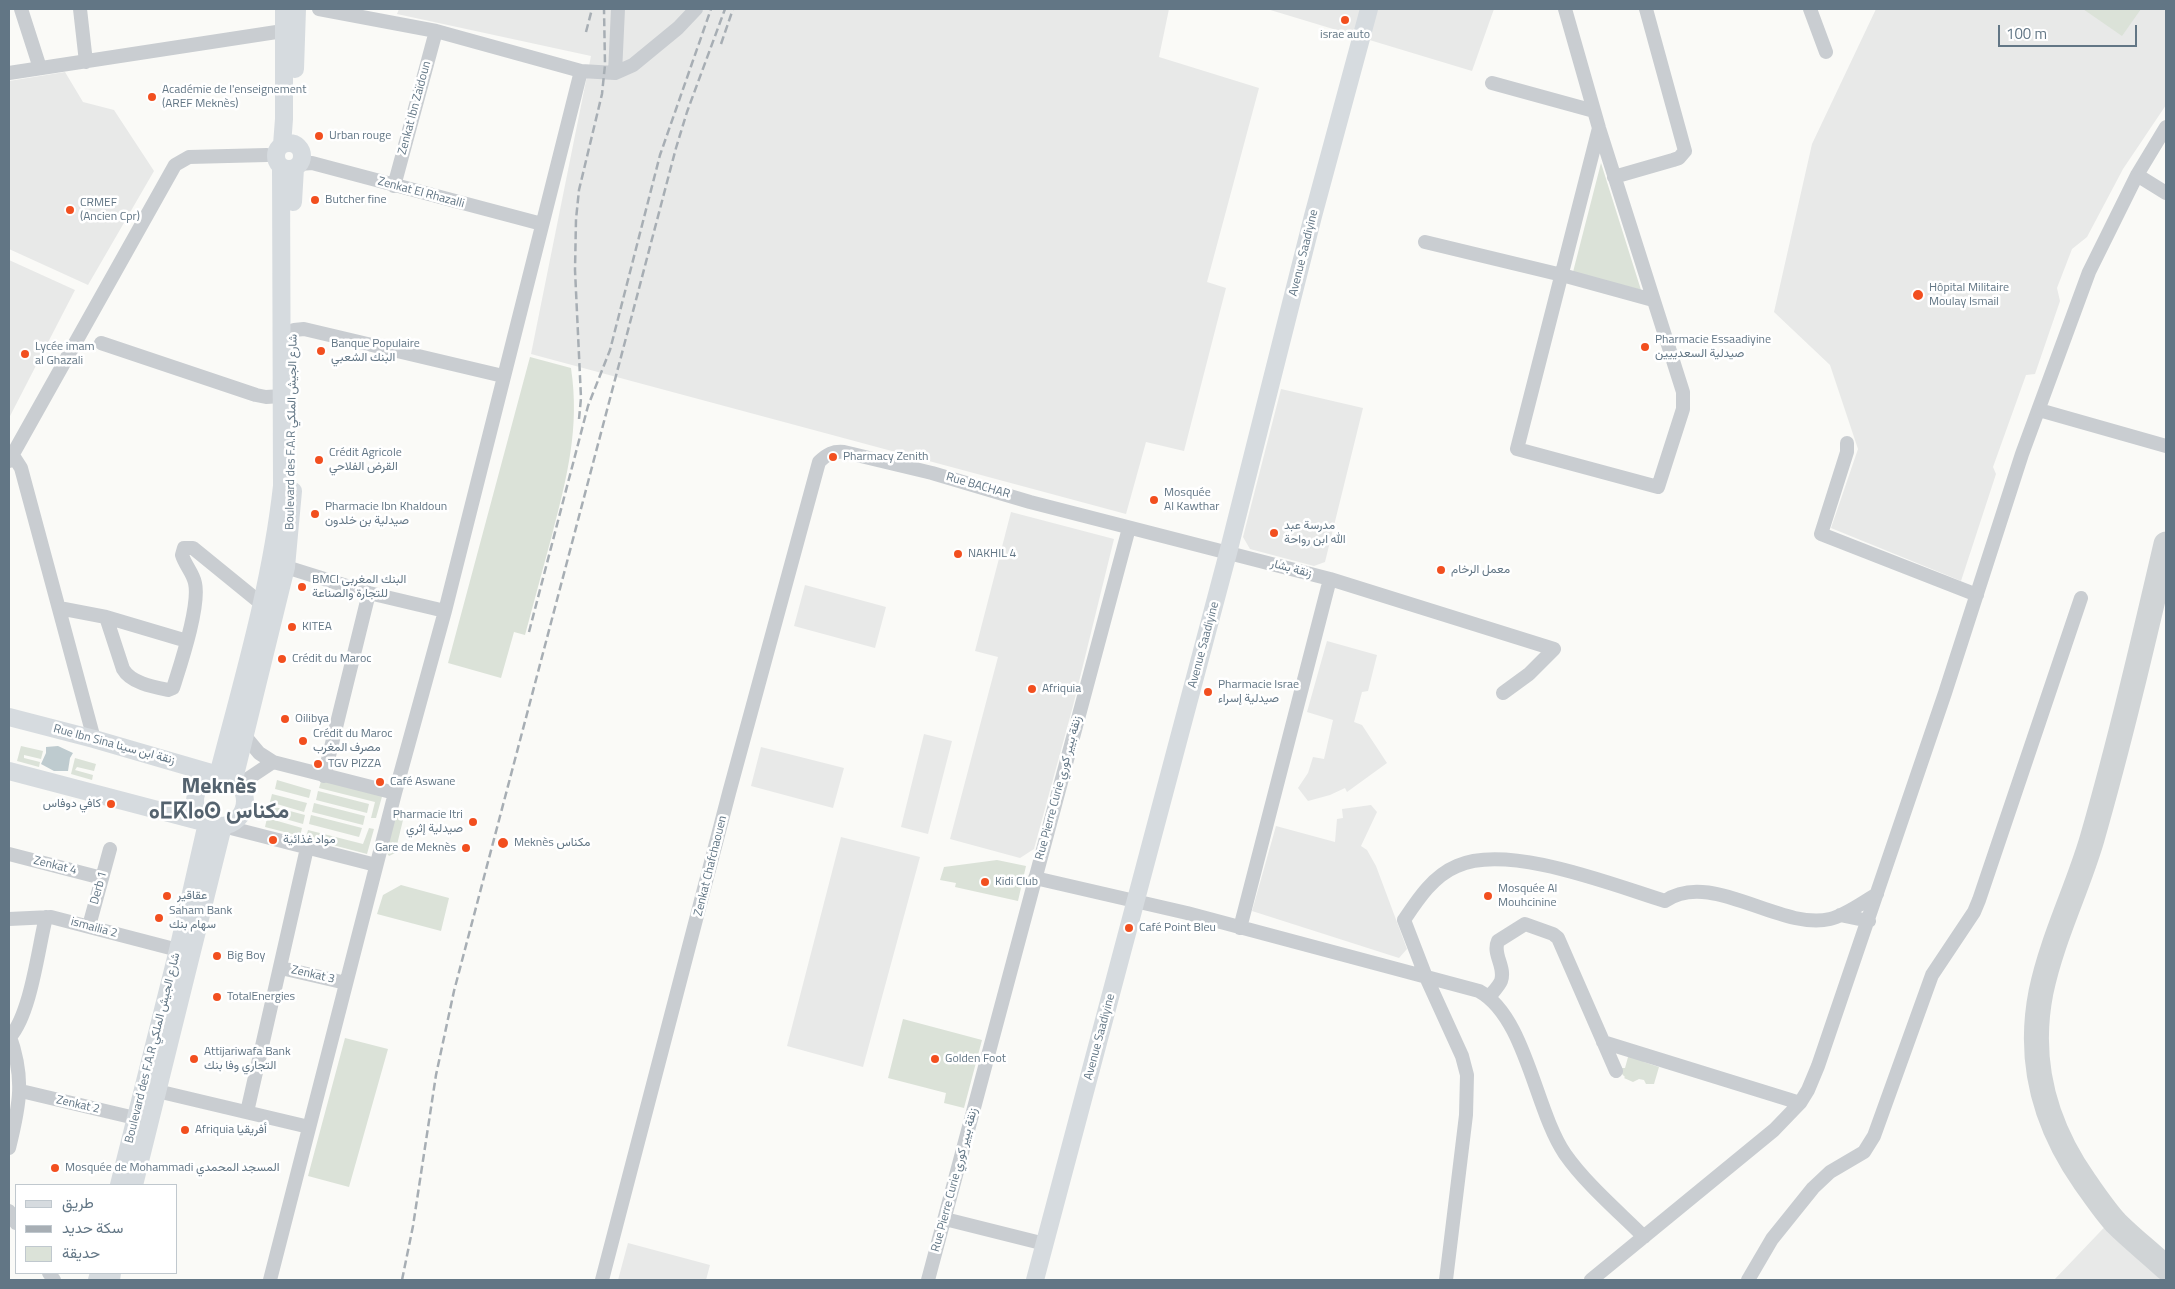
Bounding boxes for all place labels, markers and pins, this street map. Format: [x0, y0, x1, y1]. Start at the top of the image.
marker: israe auto [1339, 14, 1351, 26]
place label: israe auto [1320, 28, 1370, 42]
place label: Académie de l'enseignement (AREF Meknès) [162, 83, 306, 111]
marker: Académie de l'enseignement (AREF Meknès) [146, 91, 158, 103]
place label: Urban rouge [329, 129, 391, 143]
marker: Urban rouge [313, 130, 325, 142]
place label: Butcher fine [325, 193, 387, 207]
marker: Butcher fine [309, 194, 321, 206]
place label: CRMEF (Ancien Cpr) [80, 196, 140, 224]
marker: CRMEF (Ancien Cpr) [64, 204, 76, 216]
place label: Hôpital Militaire Moulay Ismail [1929, 281, 2009, 309]
marker: Hôpital Militaire Moulay Ismail [1911, 288, 1925, 302]
place label: Pharmacie Essaadiyine صيدلية السعدييين [1655, 333, 1771, 361]
place label: Banque Populaire البنك الشعبي [331, 337, 420, 365]
place label: Lycée imam al Ghazali [35, 340, 95, 368]
marker: Pharmacie Essaadiyine صيدلية السعدييين [1639, 341, 1651, 353]
marker: Banque Populaire البنك الشعبي [315, 345, 327, 357]
marker: Lycée imam al Ghazali [19, 348, 31, 360]
place label: Crédit Agricole القرض الفلاحي [329, 446, 402, 474]
place label: Pharmacy Zenith [843, 450, 929, 464]
marker: Pharmacy Zenith [827, 451, 839, 463]
marker: Crédit Agricole القرض الفلاحي [313, 454, 325, 466]
place label: Mosquée Al Kawthar [1164, 486, 1219, 514]
marker: Mosquée Al Kawthar [1148, 494, 1160, 506]
place label: Pharmacie Ibn Khaldoun صيدلية بن خلدون [325, 500, 447, 528]
marker: Pharmacie Ibn Khaldoun صيدلية بن خلدون [309, 508, 321, 520]
place label: مدرسة عبد الله ابن رواحة [1284, 519, 1346, 547]
marker: مدرسة عبد الله ابن رواحة [1268, 527, 1280, 539]
place label: NAKHIL 4 [968, 547, 1016, 561]
marker: NAKHIL 4 [952, 548, 964, 560]
place label: معمل الرخام [1451, 563, 1510, 577]
marker: معمل الرخام [1435, 564, 1447, 576]
place label: BMCI البنك المغربي للتجارة والصناعة [312, 573, 406, 601]
marker: BMCI البنك المغربي للتجارة والصناعة [296, 581, 308, 593]
place label: KITEA [302, 620, 332, 634]
marker: KITEA [286, 621, 298, 633]
place label: Crédit du Maroc [292, 652, 371, 666]
marker: Crédit du Maroc [276, 653, 288, 665]
place label: Pharmacie Israe صيدلية إسراء [1218, 678, 1299, 706]
place label: Afriquia [1042, 682, 1081, 696]
marker: Afriquia [1026, 683, 1038, 695]
marker: Pharmacie Israe صيدلية إسراء [1202, 686, 1214, 698]
place label: Oilibya [295, 712, 329, 726]
marker: Oilibya [279, 713, 291, 725]
place label: Crédit du Maroc مصرف المغرب [313, 727, 392, 755]
marker: Crédit du Maroc مصرف المغرب [297, 735, 309, 747]
place label: TGV PIZZA [328, 757, 381, 771]
marker: TGV PIZZA [312, 758, 324, 770]
place label: Café Aswane [390, 775, 455, 789]
marker: Café Aswane [374, 776, 386, 788]
place label: كافي دوفاس [43, 797, 101, 811]
marker: كافي دوفاس [105, 798, 117, 810]
place label: Pharmacie Itri صيدلية إثري [393, 808, 463, 836]
marker: Pharmacie Itri صيدلية إثري [467, 816, 479, 828]
place label: مواد غذائية [283, 833, 336, 847]
marker: مواد غذائية [267, 834, 279, 846]
marker: Meknès مكناس [496, 836, 510, 850]
place label: Meknès مكناس [514, 836, 590, 850]
place label: Gare de Meknès [375, 841, 456, 855]
marker: Gare de Meknès [460, 842, 472, 854]
place label: Kidi Club [995, 875, 1038, 889]
marker: Kidi Club [979, 876, 991, 888]
place label: Mosquée Al Mouhcinine [1498, 882, 1557, 910]
place label: عقاقير [177, 889, 207, 903]
marker: عقاقير [161, 890, 173, 902]
marker: Mosquée Al Mouhcinine [1482, 890, 1494, 902]
place label: Saham Bank سهام بنك [169, 904, 232, 932]
marker: Saham Bank سهام بنك [153, 912, 165, 924]
place label: Café Point Bleu [1139, 921, 1216, 935]
marker: Café Point Bleu [1123, 922, 1135, 934]
place label: Big Boy [227, 949, 265, 963]
marker: Big Boy [211, 950, 223, 962]
place label: TotalEnergies [227, 990, 295, 1004]
marker: TotalEnergies [211, 991, 223, 1003]
place label: Attijariwafa Bank التجاري وفا بنك [204, 1045, 291, 1073]
place label: Golden Foot [945, 1052, 1006, 1066]
marker: Attijariwafa Bank التجاري وفا بنك [188, 1053, 200, 1065]
marker: Golden Foot [929, 1053, 941, 1065]
place label: Afriquia أفريقيا [195, 1123, 267, 1137]
marker: Afriquia أفريقيا [179, 1124, 191, 1136]
place label: Mosquée de Mohammadi المسجد المحمدي [65, 1161, 279, 1175]
marker: Mosquée de Mohammadi المسجد المحمدي [49, 1162, 61, 1174]

